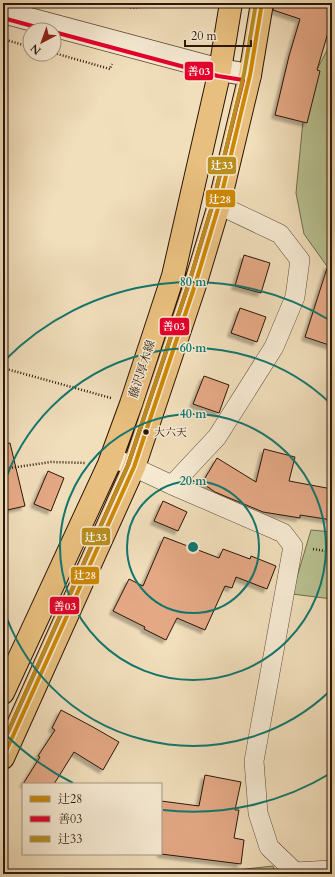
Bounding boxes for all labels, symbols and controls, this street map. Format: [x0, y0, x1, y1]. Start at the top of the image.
north arrow [22, 22, 62, 62]
scale bar [185, 22, 251, 48]
text: 20 m [191, 28, 218, 44]
text: N [27, 40, 44, 58]
line badge: 善03 [184, 61, 214, 81]
text: 善03 [188, 64, 210, 79]
line badge: 辻33 [207, 156, 237, 175]
text: 辻33 [211, 158, 233, 173]
line badge: 辻28 [205, 189, 236, 208]
text: 辻28 [209, 192, 231, 207]
text: 80 m [180, 274, 207, 290]
line badge: 善03 [159, 317, 190, 336]
text: 善03 [163, 319, 185, 334]
street label: 藤沢厚木線 [125, 338, 159, 400]
text: 60 m [180, 340, 207, 356]
text: 40 m [180, 406, 207, 422]
place label: 大六天 [154, 425, 187, 440]
marker: 大六天 [141, 427, 151, 437]
text: 20 m [180, 473, 207, 489]
line badge: 辻33 [81, 527, 111, 546]
text: 辻33 [85, 530, 107, 545]
centre of rings [186, 540, 200, 554]
line badge: 辻28 [70, 566, 100, 585]
text: 辻28 [74, 568, 96, 583]
line badge: 善03 [49, 596, 80, 615]
text: 善03 [54, 599, 76, 614]
legend [22, 783, 162, 855]
text: 辻28 [58, 791, 82, 807]
text: 善03 [58, 811, 82, 827]
text: 辻33 [58, 831, 82, 847]

